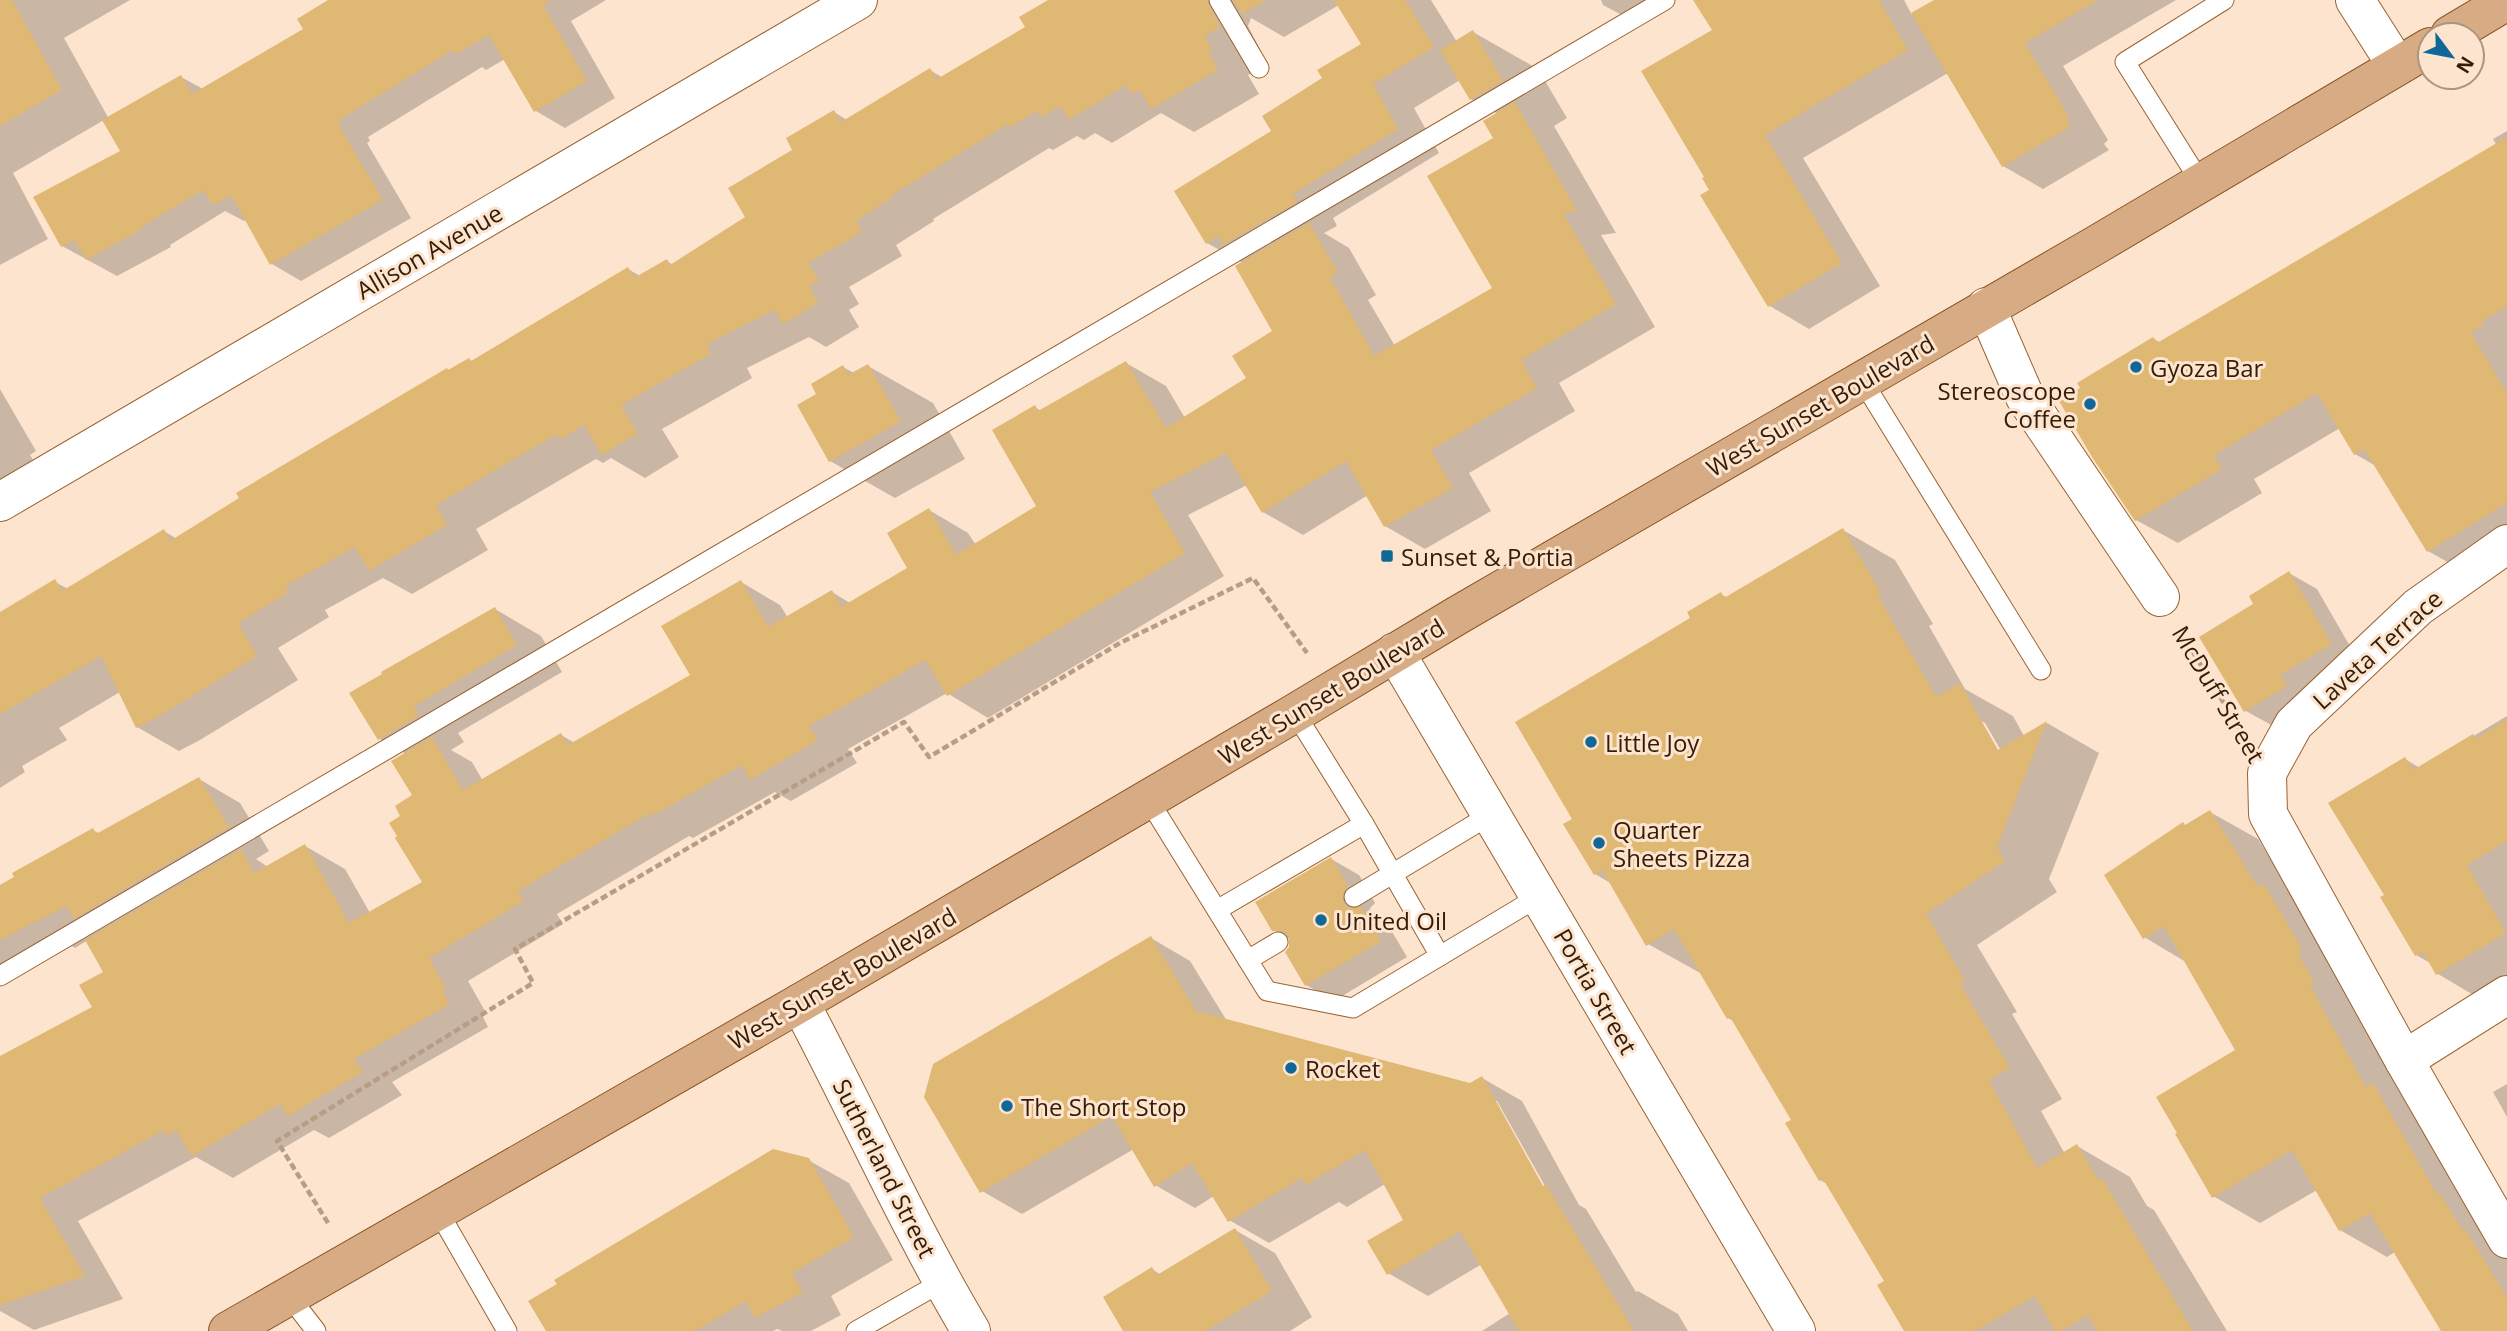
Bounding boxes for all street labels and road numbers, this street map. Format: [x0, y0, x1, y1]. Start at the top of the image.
street label: Allison Avenue [350, 196, 508, 306]
street label: West Sunset Boulevard [1700, 326, 1940, 484]
street label: Laveta Terrace [2305, 582, 2449, 716]
street label: West Sunset Boulevard [1212, 610, 1450, 772]
street label: McDuff Street [2165, 619, 2273, 769]
street label: West Sunset Boulevard [722, 899, 962, 1057]
street label: Portia Street [1547, 922, 1645, 1060]
street label: Sutherland Street [826, 1073, 944, 1263]

